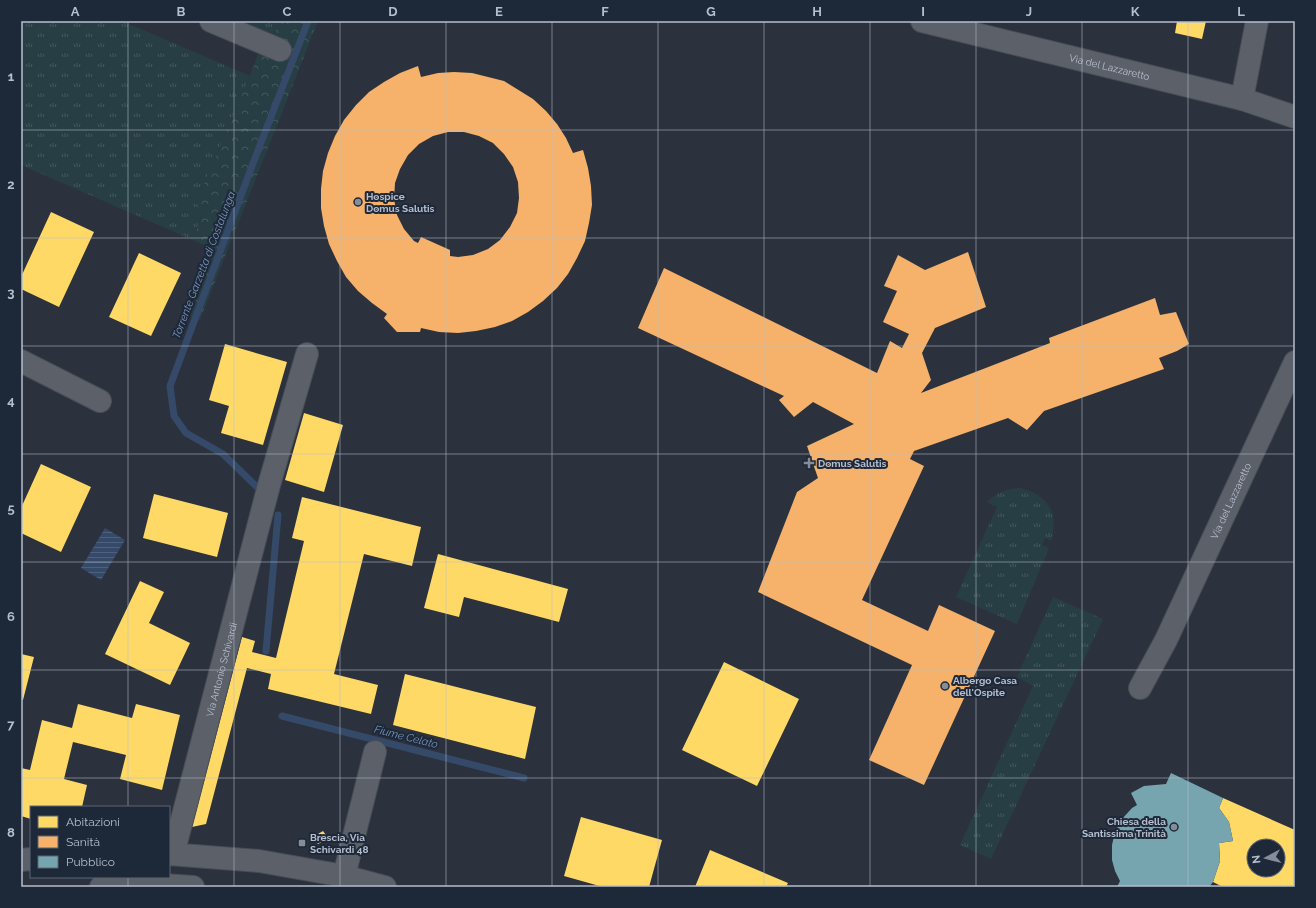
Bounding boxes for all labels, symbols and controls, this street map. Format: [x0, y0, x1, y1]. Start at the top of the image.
text: A [71, 4, 80, 19]
text: B [177, 4, 186, 19]
text: C [283, 4, 292, 19]
text: D [388, 4, 398, 19]
text: E [495, 4, 503, 19]
text: F [601, 4, 609, 19]
text: G [706, 4, 716, 19]
text: H [812, 4, 822, 19]
text: I [921, 4, 925, 19]
text: J [1026, 4, 1032, 19]
text: K [1131, 4, 1140, 19]
text: L [1237, 4, 1245, 19]
street label: Via del Lazzaretto [1068, 52, 1151, 82]
text: 1 [8, 69, 15, 84]
text: 2 [7, 177, 15, 192]
water label: Torrente Garzetta di Costalunga [170, 189, 238, 341]
place label: Hospice Domus Salutis [366, 191, 435, 214]
marker: Hospice Domus Salutis [353, 197, 363, 207]
text: 3 [7, 285, 15, 300]
text: 4 [7, 393, 15, 408]
marker: Domus Salutis [803, 457, 815, 469]
place label: Domus Salutis [818, 458, 887, 469]
street label: Via del Lazzaretto [1208, 461, 1253, 541]
text: 5 [7, 501, 15, 516]
text: 6 [7, 609, 15, 624]
street label: Via Antonio Schivardi [204, 621, 239, 718]
place label: Albergo Casa dell'Ospite [953, 675, 1017, 698]
marker: Albergo Casa dell'Ospite [940, 681, 950, 691]
text: 7 [7, 717, 15, 732]
water label: Fiume Celato [373, 723, 439, 751]
legend [30, 806, 170, 878]
text: Abitazioni [66, 815, 120, 829]
place label: Chiesa della Santissima Trinità [1082, 816, 1166, 839]
marker: Chiesa della Santissima Trinità [1169, 822, 1179, 832]
text: 8 [7, 825, 15, 840]
place label: Brescia, Via Schivardi 48 [310, 832, 368, 855]
text: Sanità [66, 835, 100, 849]
marker: Brescia, Via Schivardi 48 [297, 838, 307, 848]
north arrow [1246, 838, 1286, 878]
text: N [1250, 854, 1264, 864]
text: Pubblico [66, 855, 115, 869]

